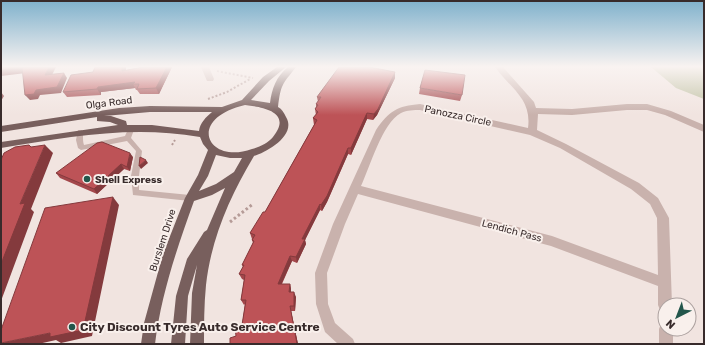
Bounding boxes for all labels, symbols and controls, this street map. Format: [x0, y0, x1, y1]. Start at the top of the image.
street label: Olga Road [85, 94, 133, 112]
street label: Panozza Circle [423, 103, 493, 129]
marker: Shell Express [82, 174, 92, 184]
place label: Shell Express [95, 174, 162, 186]
street label: Burslem Drive [147, 207, 179, 273]
street label: Lendich Pass [480, 217, 543, 245]
north arrow [657, 297, 697, 337]
text: N [663, 317, 678, 332]
place label: City Discount Tyres Auto Service Centre [80, 320, 320, 334]
marker: City Discount Tyres Auto Service Centre [67, 322, 77, 332]

